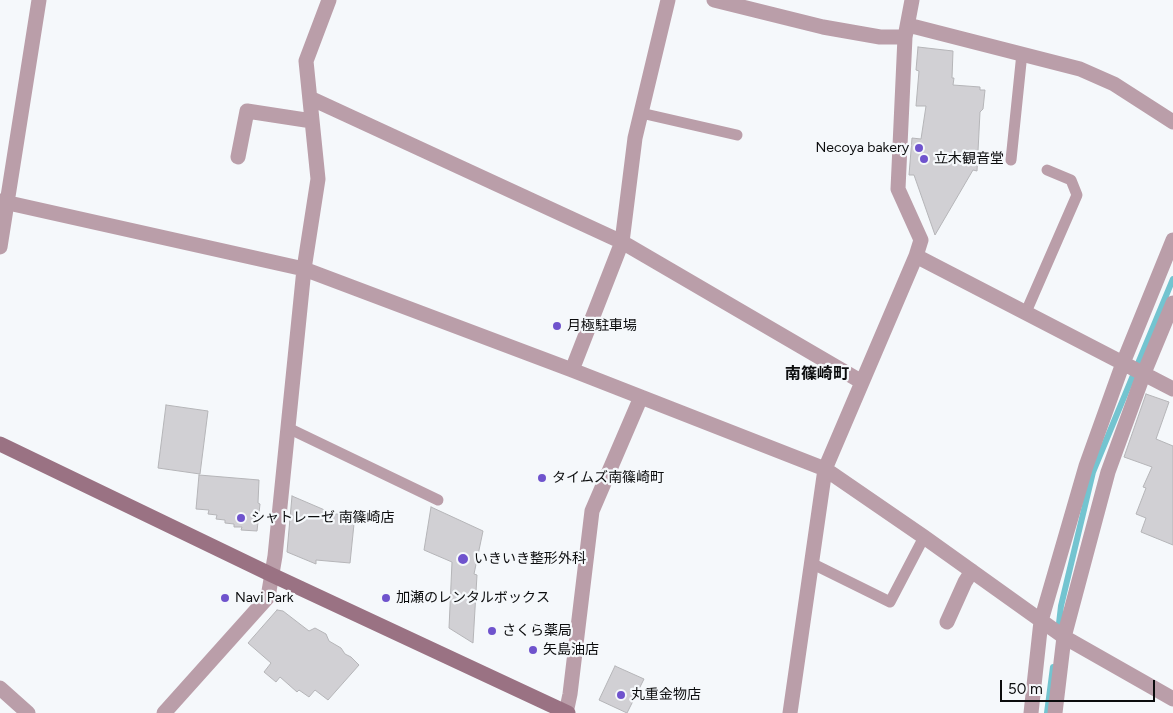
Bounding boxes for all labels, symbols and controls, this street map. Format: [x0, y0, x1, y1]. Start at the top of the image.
place label: Necoya bakery [815, 140, 909, 156]
marker: Necoya bakery [913, 142, 925, 154]
place label: 立木観音堂 [934, 151, 1004, 167]
marker: 立木観音堂 [918, 153, 930, 165]
place label: 月極駐車場 [567, 318, 637, 334]
marker: 月極駐車場 [551, 320, 563, 332]
district label: 南篠崎町 [785, 364, 849, 384]
place label: タイムズ南篠崎町 [552, 470, 664, 486]
marker: タイムズ南篠崎町 [536, 472, 548, 484]
place label: シャトレーゼ 南篠崎店 [251, 510, 394, 526]
marker: シャトレーゼ 南篠崎店 [235, 512, 247, 524]
place label: いきいき整形外科 [474, 551, 586, 567]
marker: いきいき整形外科 [456, 552, 470, 566]
place label: Navi Park [235, 590, 293, 606]
place label: 加瀬のレンタルボックス [396, 590, 550, 606]
marker: Navi Park [219, 592, 231, 604]
marker: 加瀬のレンタルボックス [380, 592, 392, 604]
place label: さくら薬局 [502, 623, 572, 639]
marker: さくら薬局 [486, 625, 498, 637]
place label: 矢島油店 [543, 642, 599, 658]
marker: 矢島油店 [527, 644, 539, 656]
scale bar [1003, 670, 1158, 702]
text: 50 m [1008, 680, 1043, 698]
place label: 丸重金物店 [631, 687, 701, 703]
marker: 丸重金物店 [615, 689, 627, 701]

